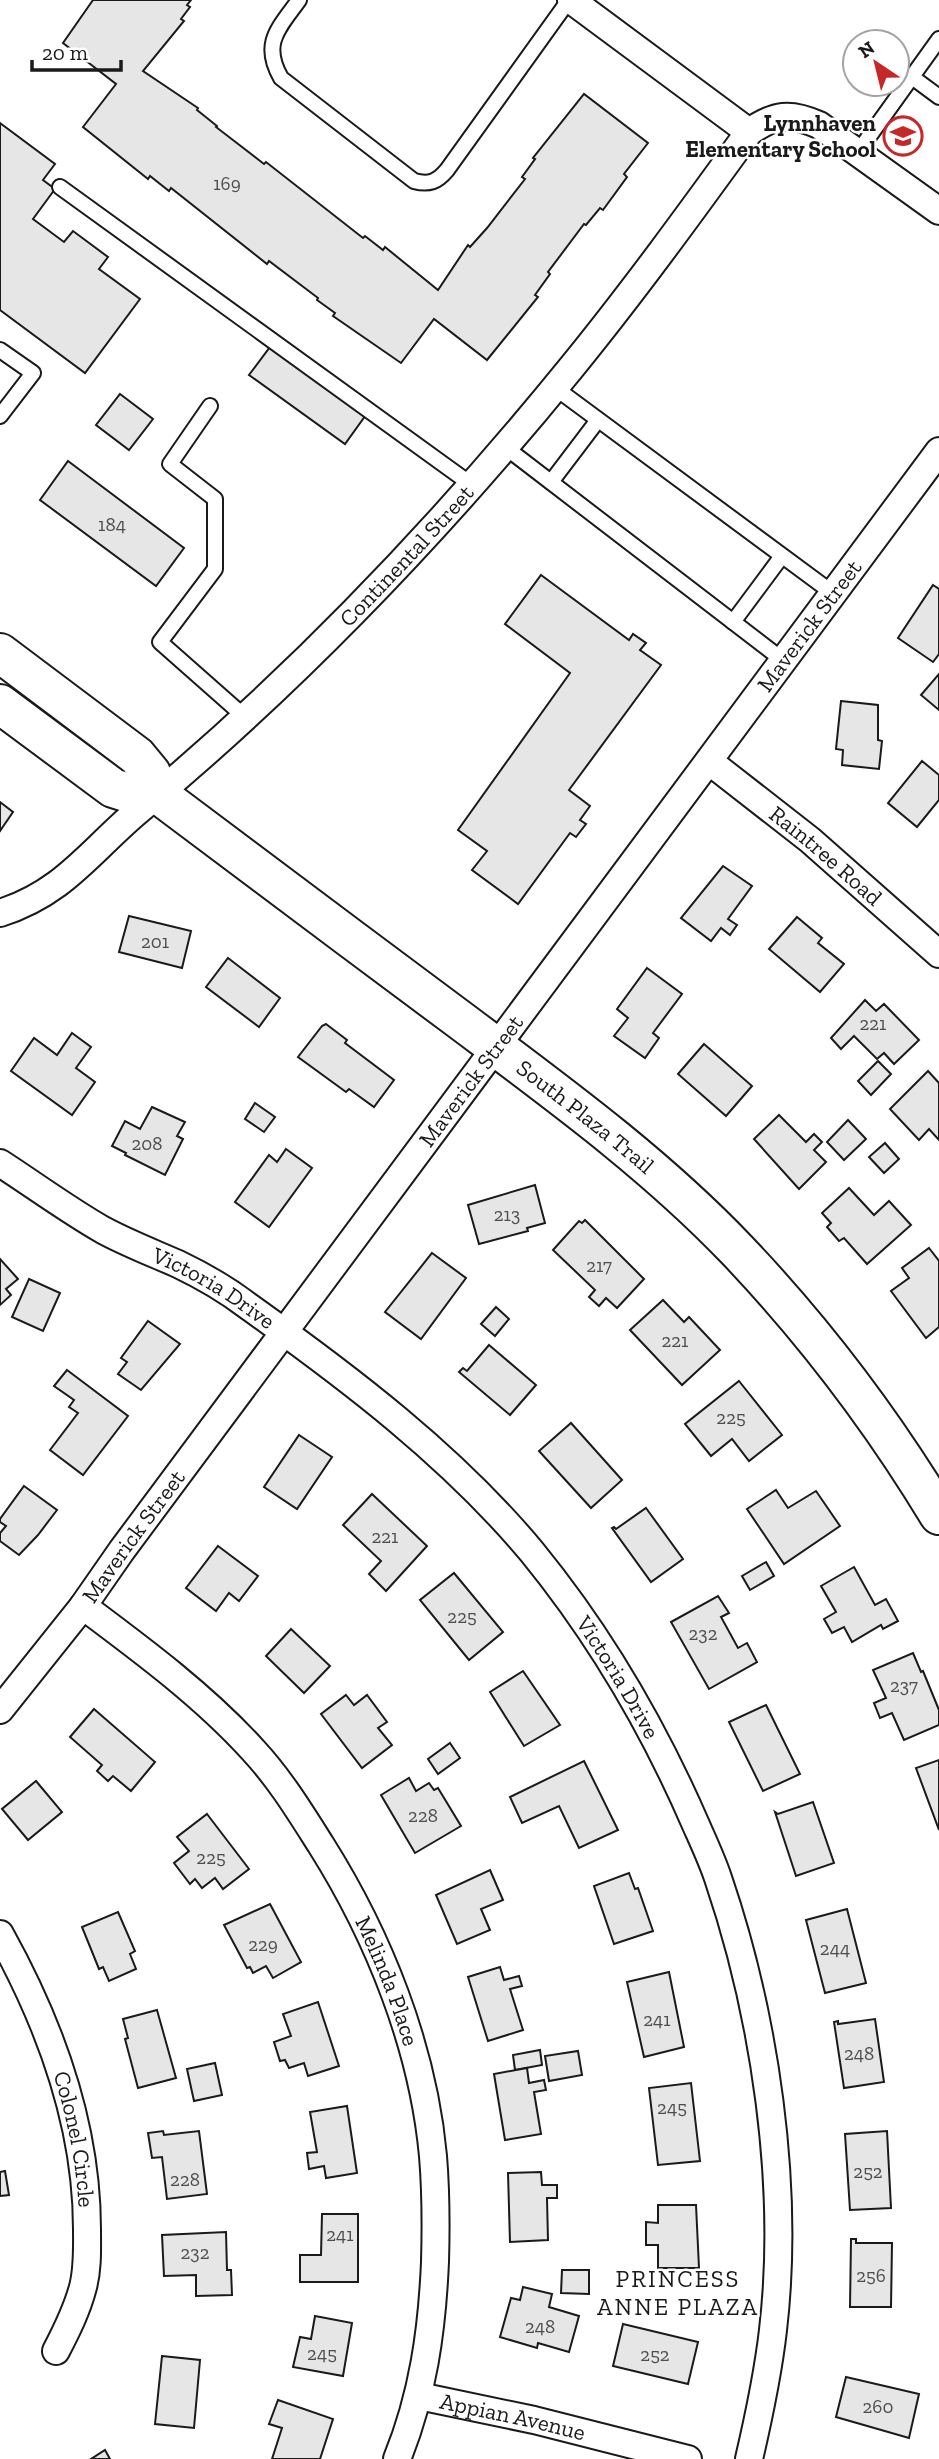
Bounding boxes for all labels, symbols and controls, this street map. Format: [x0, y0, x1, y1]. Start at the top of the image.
scale bar [32, 28, 121, 72]
north arrow [841, 28, 911, 98]
text: N [854, 36, 879, 63]
text: 20 m [42, 40, 88, 65]
place label: Lynnhaven Elementary School [685, 109, 876, 163]
school or university icon: Lynnhaven Elementary School [882, 115, 924, 157]
house number: 169 [213, 172, 241, 195]
street label: Continental Street [333, 479, 480, 632]
house number: 184 [98, 513, 126, 536]
street label: Maverick Street [751, 554, 868, 697]
street label: Raintree Road [764, 800, 888, 912]
house number: 201 [141, 930, 169, 953]
street label: Maverick Street [413, 1009, 529, 1152]
house number: 221 [860, 1012, 886, 1035]
street label: South Plaza Trail [511, 1053, 660, 1179]
house number: 208 [132, 1132, 162, 1155]
house number: 213 [494, 1203, 520, 1226]
street label: Victoria Drive [147, 1240, 281, 1335]
house number: 217 [586, 1254, 612, 1277]
house number: 221 [662, 1329, 688, 1352]
house number: 225 [716, 1406, 746, 1429]
street label: Maverick Street [76, 1464, 191, 1608]
house number: 221 [372, 1525, 398, 1548]
house number: 225 [447, 1605, 477, 1628]
street label: Victoria Drive [570, 1610, 666, 1743]
house number: 232 [689, 1622, 717, 1645]
house number: 237 [890, 1674, 918, 1697]
house number: 228 [408, 1804, 438, 1827]
house number: 225 [196, 1846, 226, 1869]
street label: Melinda Place [349, 1911, 425, 2049]
house number: 229 [248, 1933, 278, 1956]
house number: 244 [820, 1937, 850, 1960]
house number: 241 [643, 2008, 671, 2031]
house number: 248 [844, 2042, 874, 2065]
street label: Colonel Circle [47, 2068, 100, 2208]
house number: 245 [657, 2096, 687, 2119]
house number: 252 [853, 2160, 883, 2183]
house number: 228 [170, 2168, 200, 2191]
house number: 241 [326, 2223, 354, 2246]
house number: 232 [181, 2241, 209, 2264]
district label: PRINCESS ANNE PLAZA [597, 2264, 759, 2321]
house number: 256 [856, 2264, 886, 2287]
house number: 248 [525, 2315, 555, 2338]
house number: 245 [307, 2342, 337, 2365]
house number: 252 [640, 2343, 670, 2366]
street label: Appian Avenue [438, 2387, 588, 2447]
house number: 260 [863, 2395, 893, 2418]

